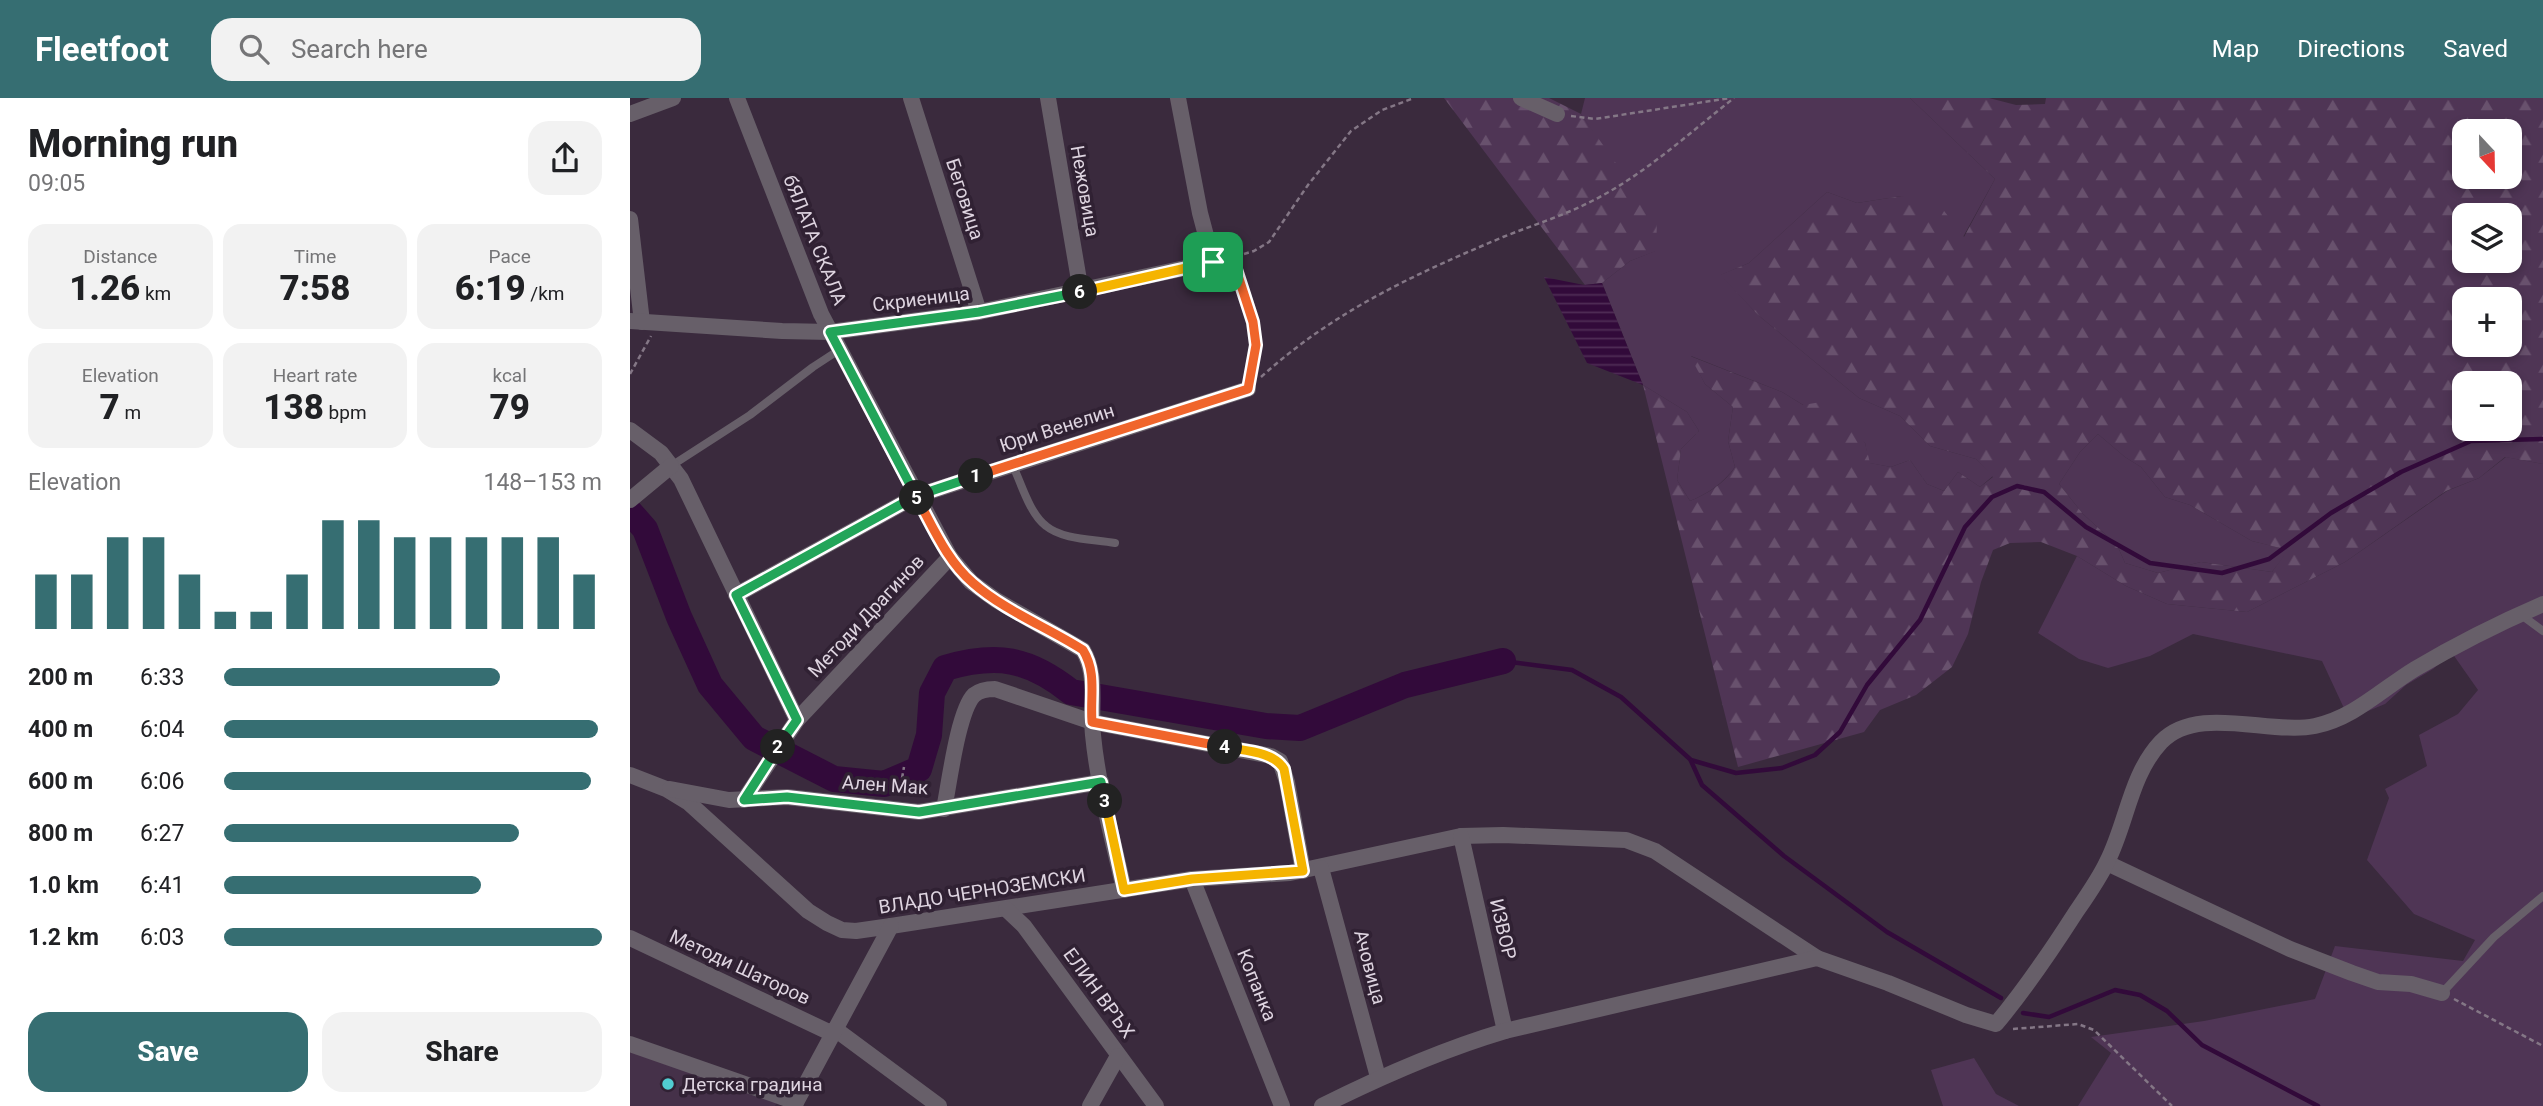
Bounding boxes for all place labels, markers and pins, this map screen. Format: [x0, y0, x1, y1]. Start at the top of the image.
pin [1183, 232, 1243, 292]
pin: 6 [1063, 274, 1098, 310]
pin: 1 [958, 458, 994, 494]
pin: 5 [900, 480, 934, 516]
pin: 2 [760, 730, 796, 764]
pin: 4 [1208, 730, 1242, 764]
pin: 3 [1088, 784, 1122, 818]
place label: Детска градина [682, 1073, 823, 1096]
marker: Детска градина [660, 1076, 676, 1092]

